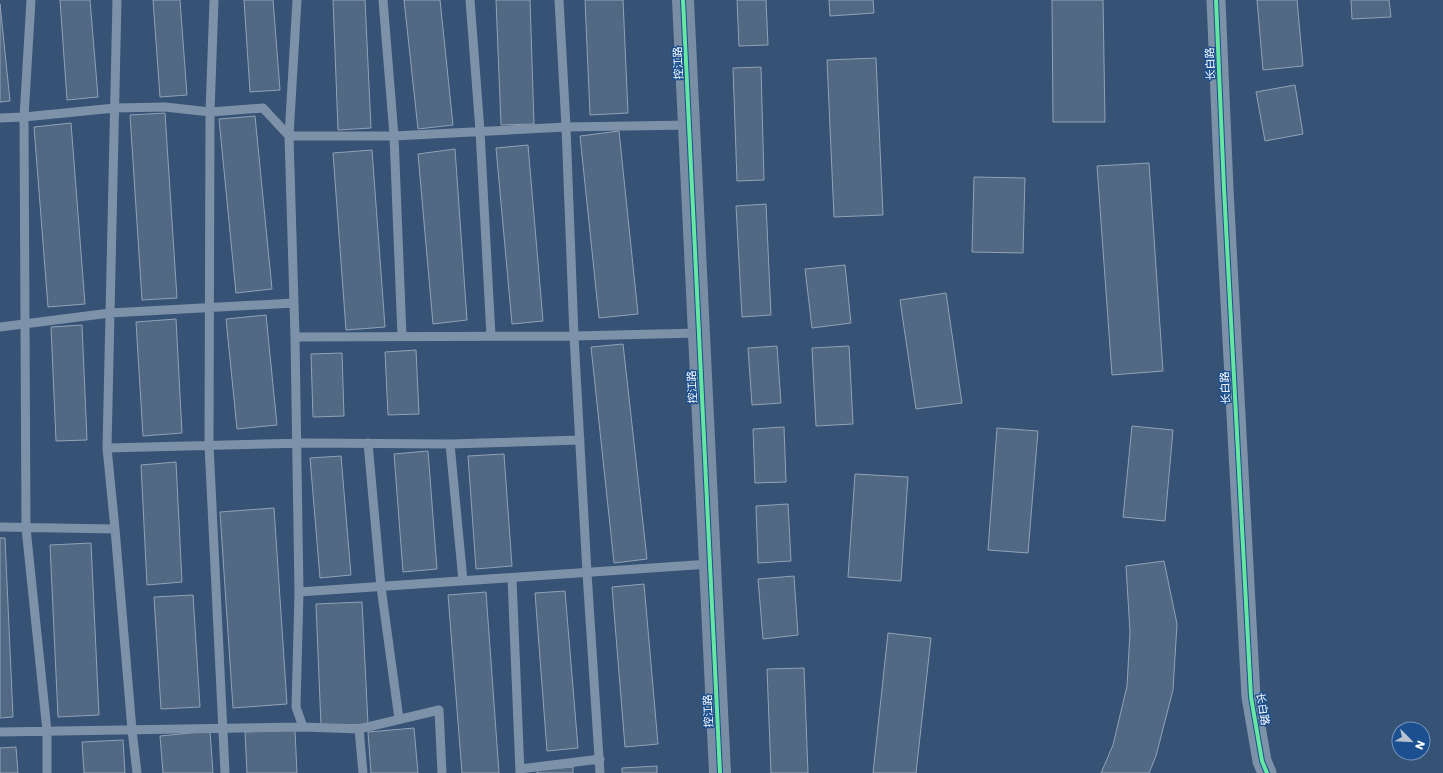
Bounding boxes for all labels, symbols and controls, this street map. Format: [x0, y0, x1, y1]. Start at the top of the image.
street label: 控江路 [669, 46, 687, 80]
street label: 长白路 [1201, 47, 1219, 81]
street label: 控江路 [683, 370, 701, 404]
street label: 长白路 [1216, 371, 1234, 405]
street label: 长白路 [1253, 691, 1273, 727]
street label: 控江路 [699, 694, 717, 728]
north arrow [1391, 721, 1431, 761]
text: N [1411, 738, 1429, 752]

